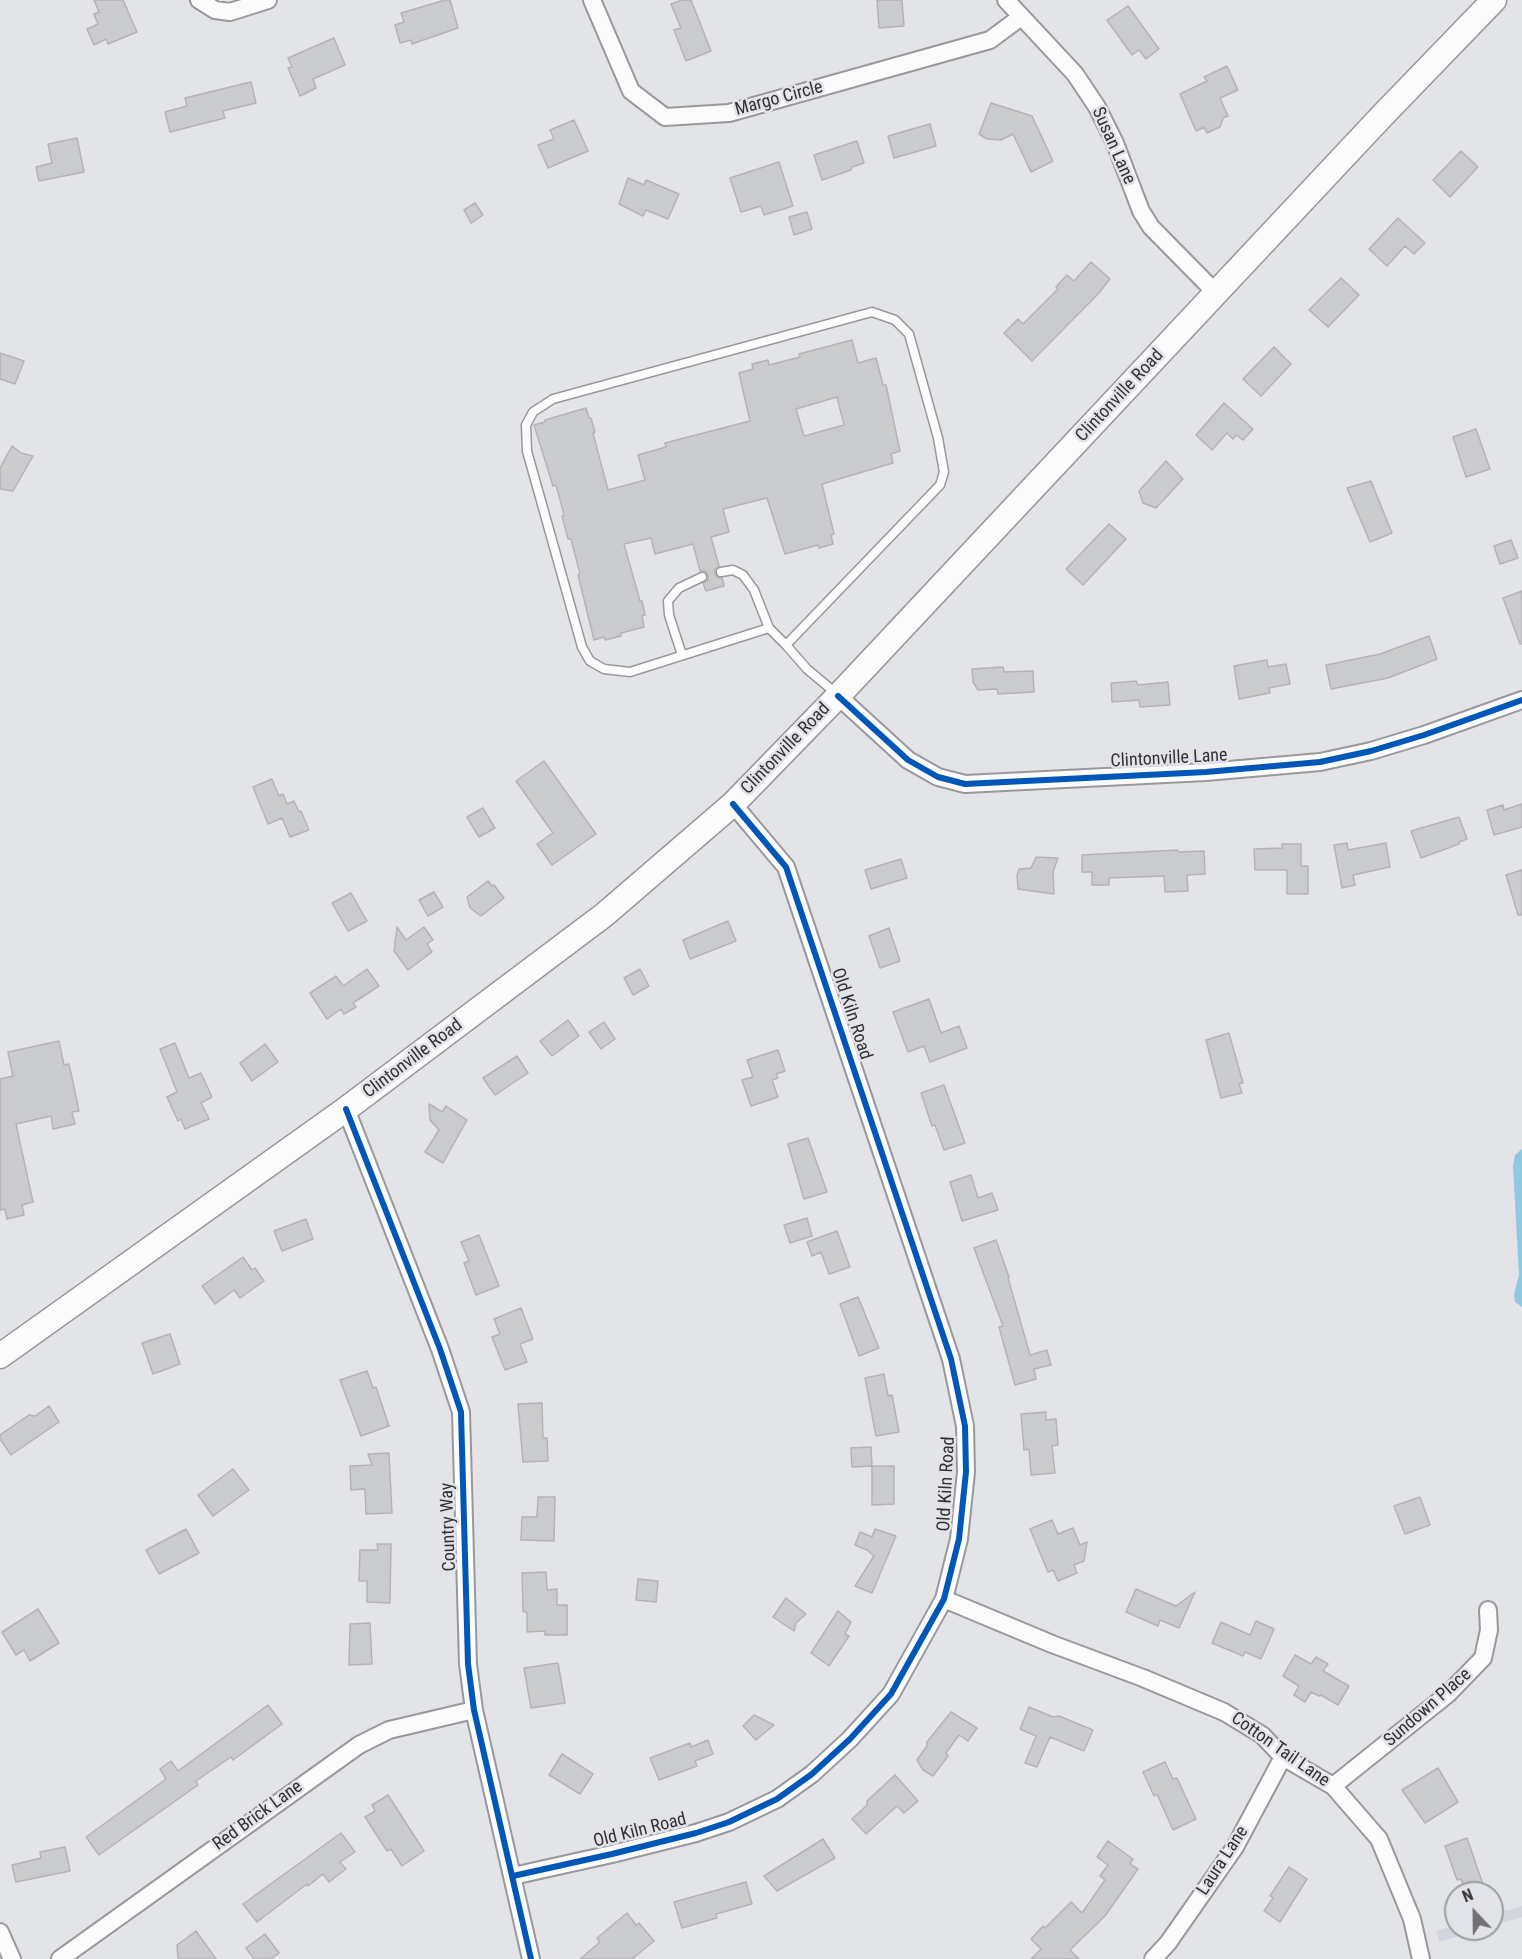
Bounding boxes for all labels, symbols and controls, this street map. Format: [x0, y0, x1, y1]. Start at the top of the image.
street label: Margo Circle [733, 77, 825, 121]
street label: Susan Lane [1086, 104, 1140, 188]
street label: Clintonville Road [1072, 345, 1168, 447]
street label: Clintonville Road [737, 699, 835, 799]
street label: Clintonville Lane [1110, 745, 1228, 773]
street label: Old Kiln Road [826, 965, 876, 1063]
street label: Clintonville Road [359, 1015, 467, 1103]
street label: Old Kiln Road [934, 1436, 960, 1532]
street label: Country Way [437, 1482, 461, 1572]
street label: Sundown Place [1380, 1664, 1476, 1752]
street label: Cotton Tail Lane [1227, 1708, 1333, 1792]
street label: Red Brick Lane [209, 1776, 307, 1856]
street label: Old Kiln Road [591, 1809, 689, 1853]
street label: Laura Lane [1193, 1822, 1253, 1900]
north arrow [1444, 1881, 1504, 1941]
text: N [1460, 1885, 1476, 1906]

